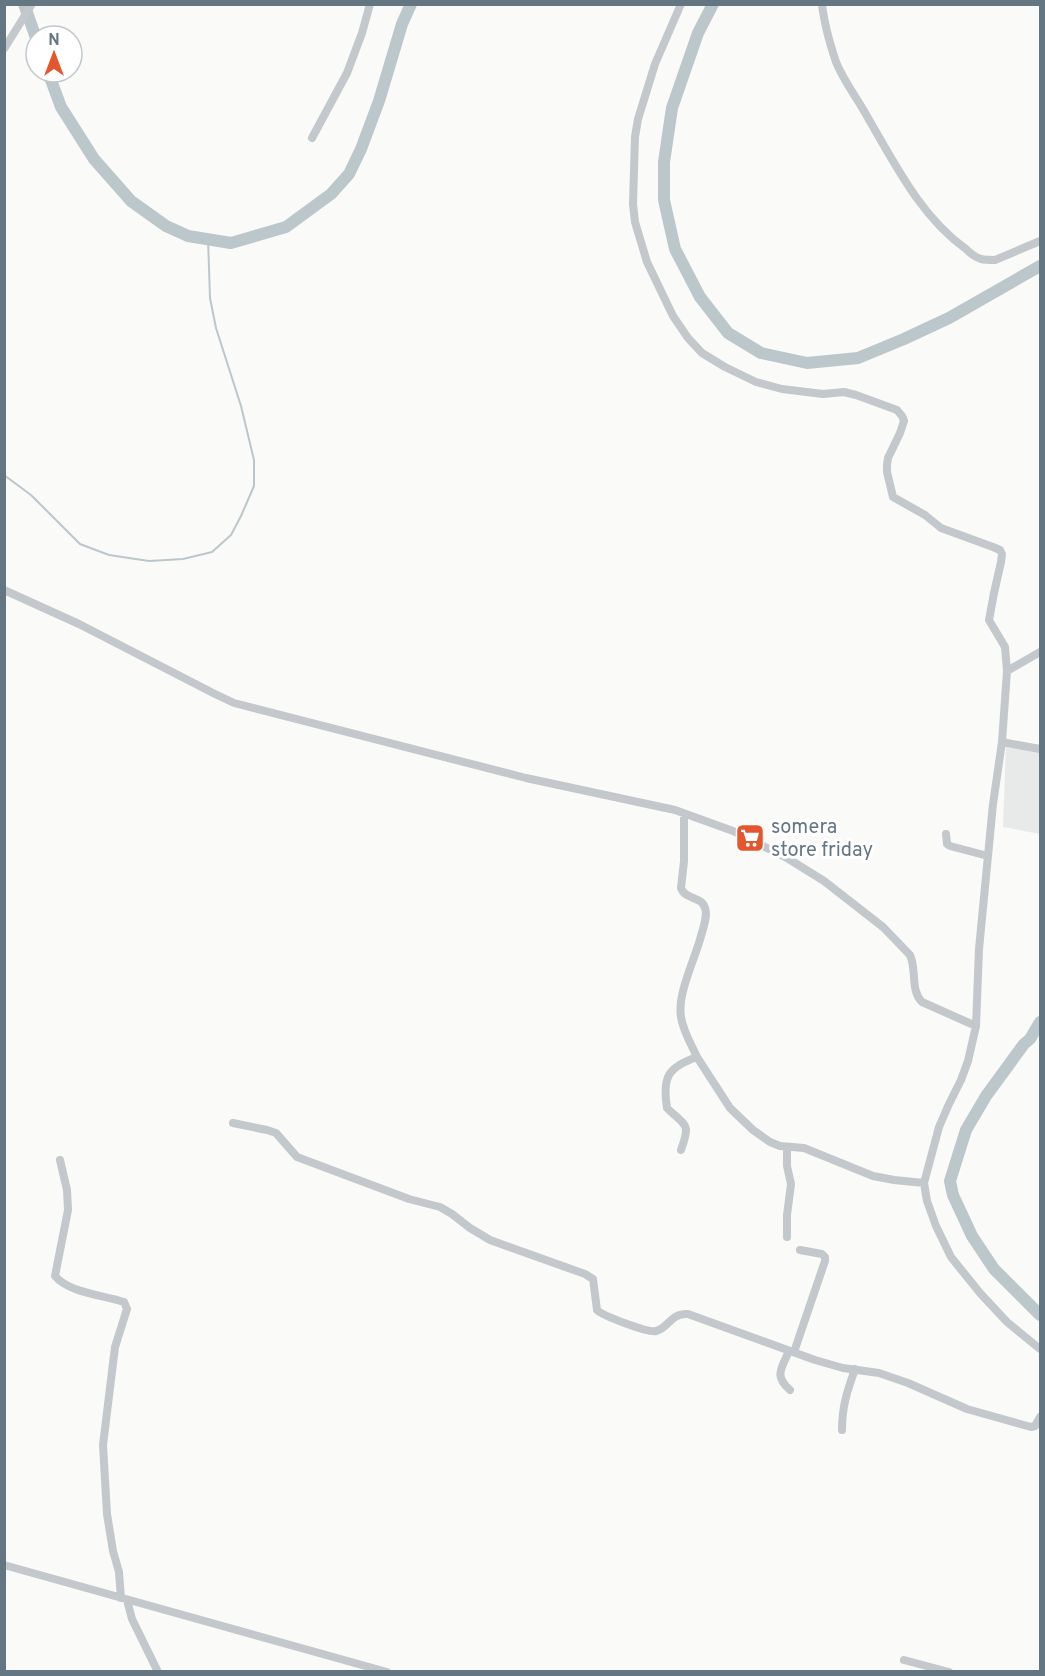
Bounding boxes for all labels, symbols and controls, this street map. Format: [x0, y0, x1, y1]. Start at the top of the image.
north arrow [24, 24, 84, 84]
text: N [48, 31, 60, 51]
place label: somera store friday [771, 815, 873, 864]
supermarket icon: somera store friday [734, 822, 766, 854]

